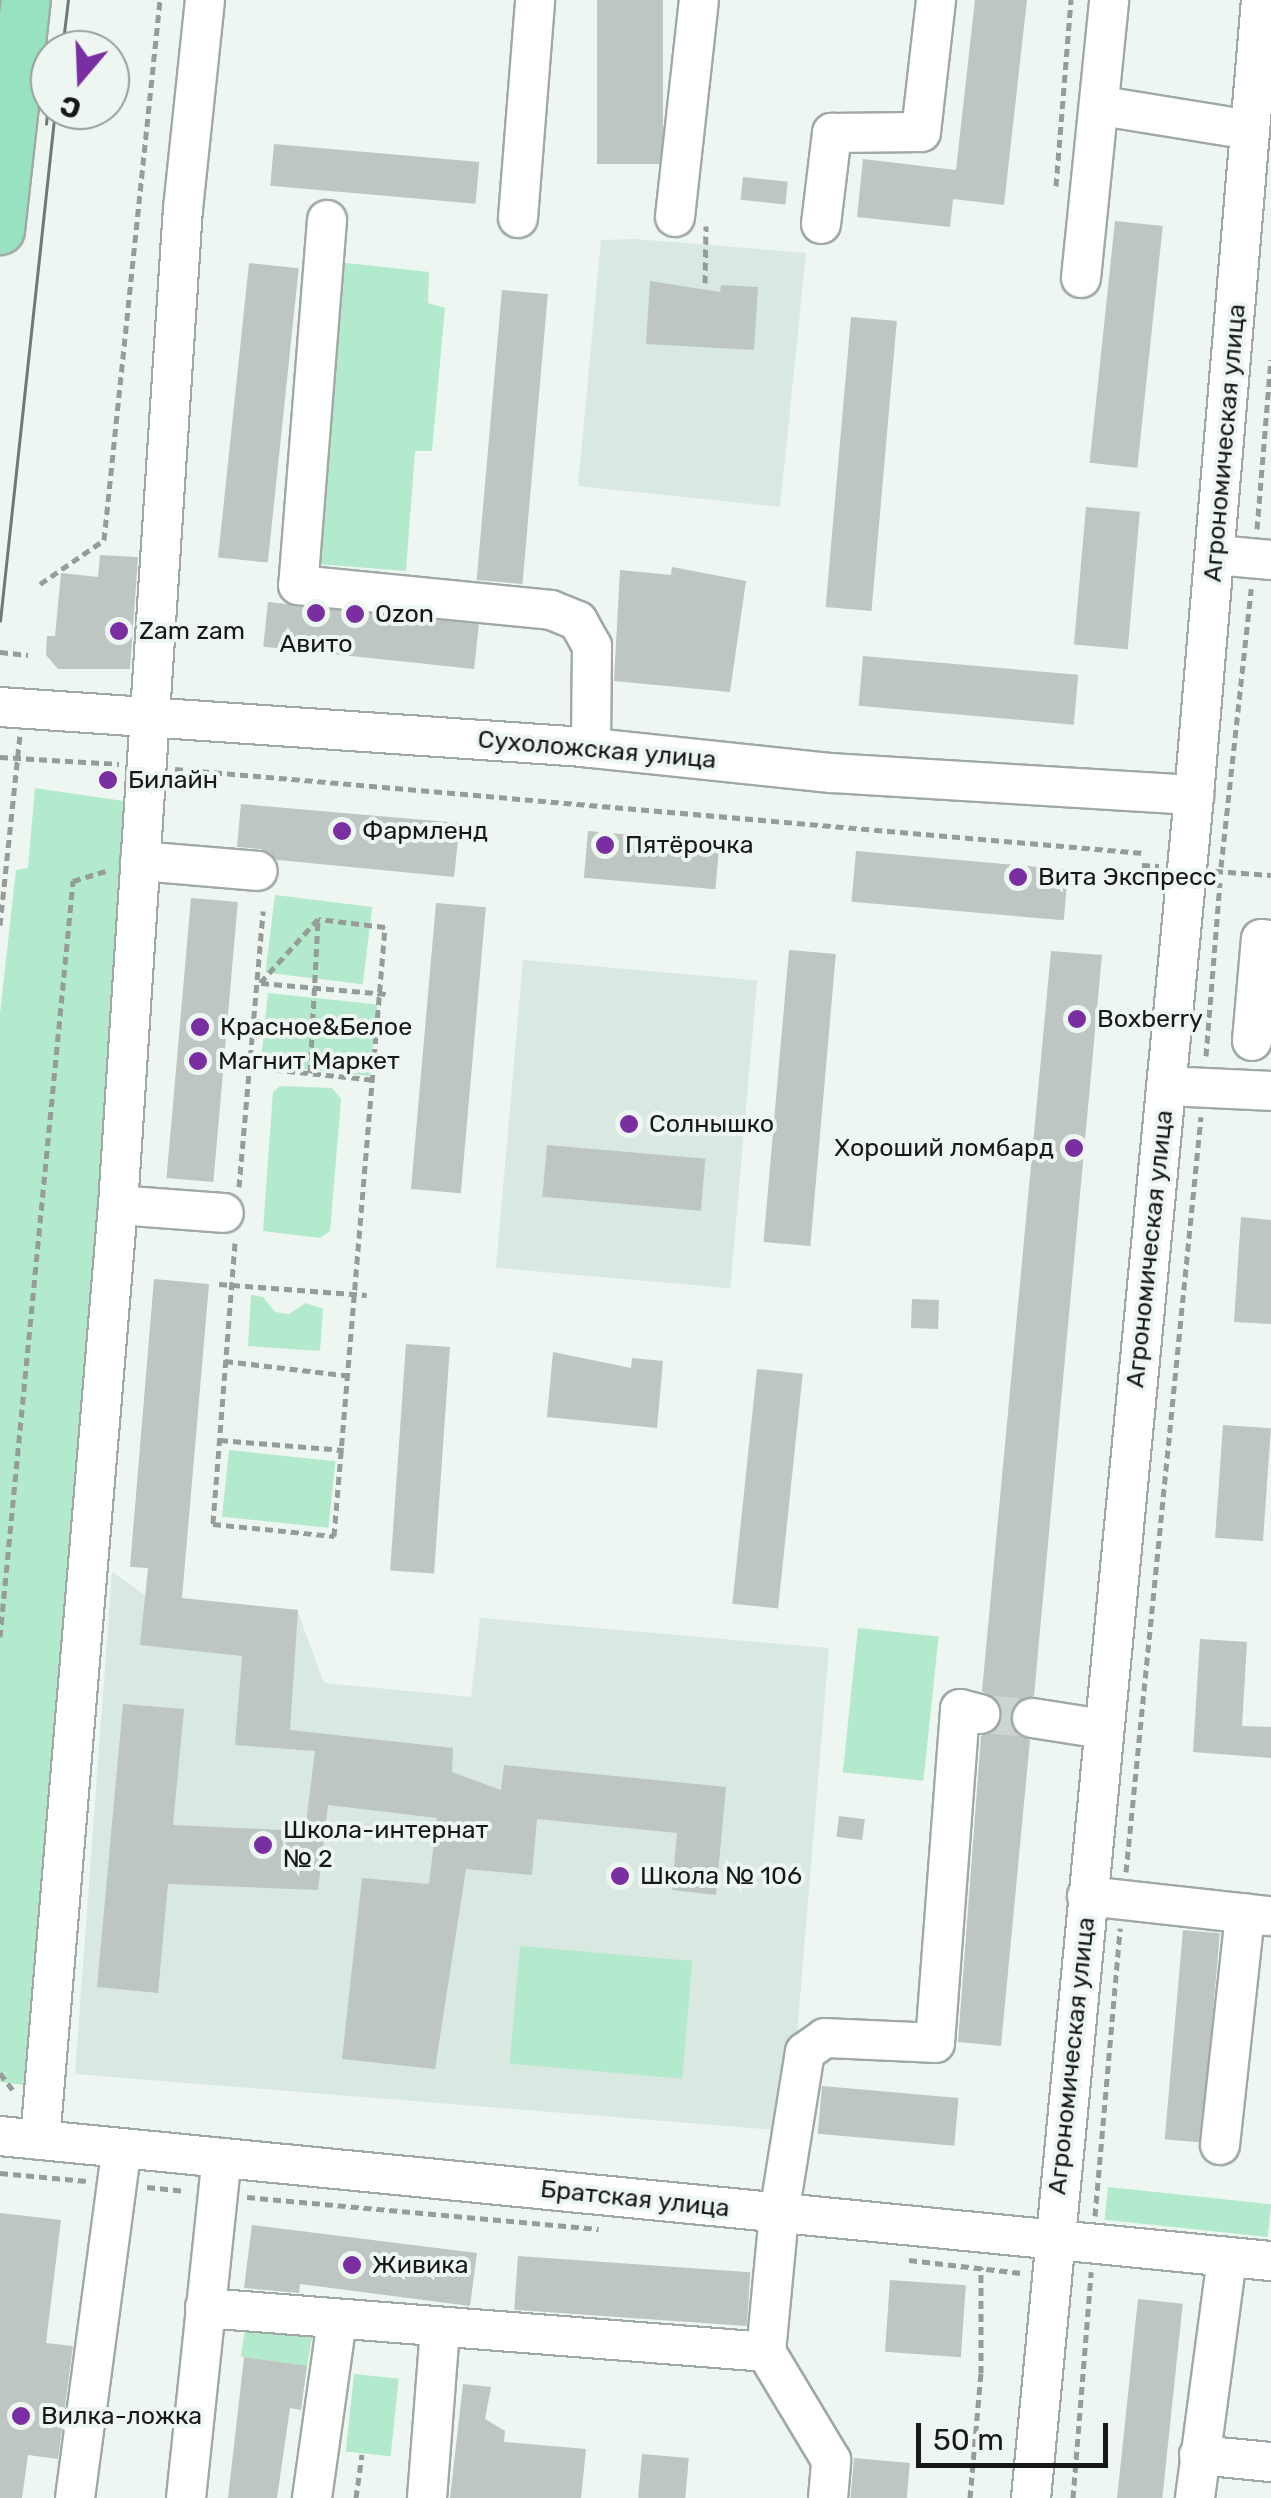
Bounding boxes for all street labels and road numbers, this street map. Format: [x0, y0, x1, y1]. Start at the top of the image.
street label: Агрономическая улица [1198, 303, 1252, 583]
street label: Сухоложская улица [476, 725, 718, 775]
street label: Агрономическая улица [1121, 1109, 1179, 1389]
street label: Агрономическая улица [1043, 1916, 1101, 2196]
street label: Братская улица [539, 2174, 731, 2224]

